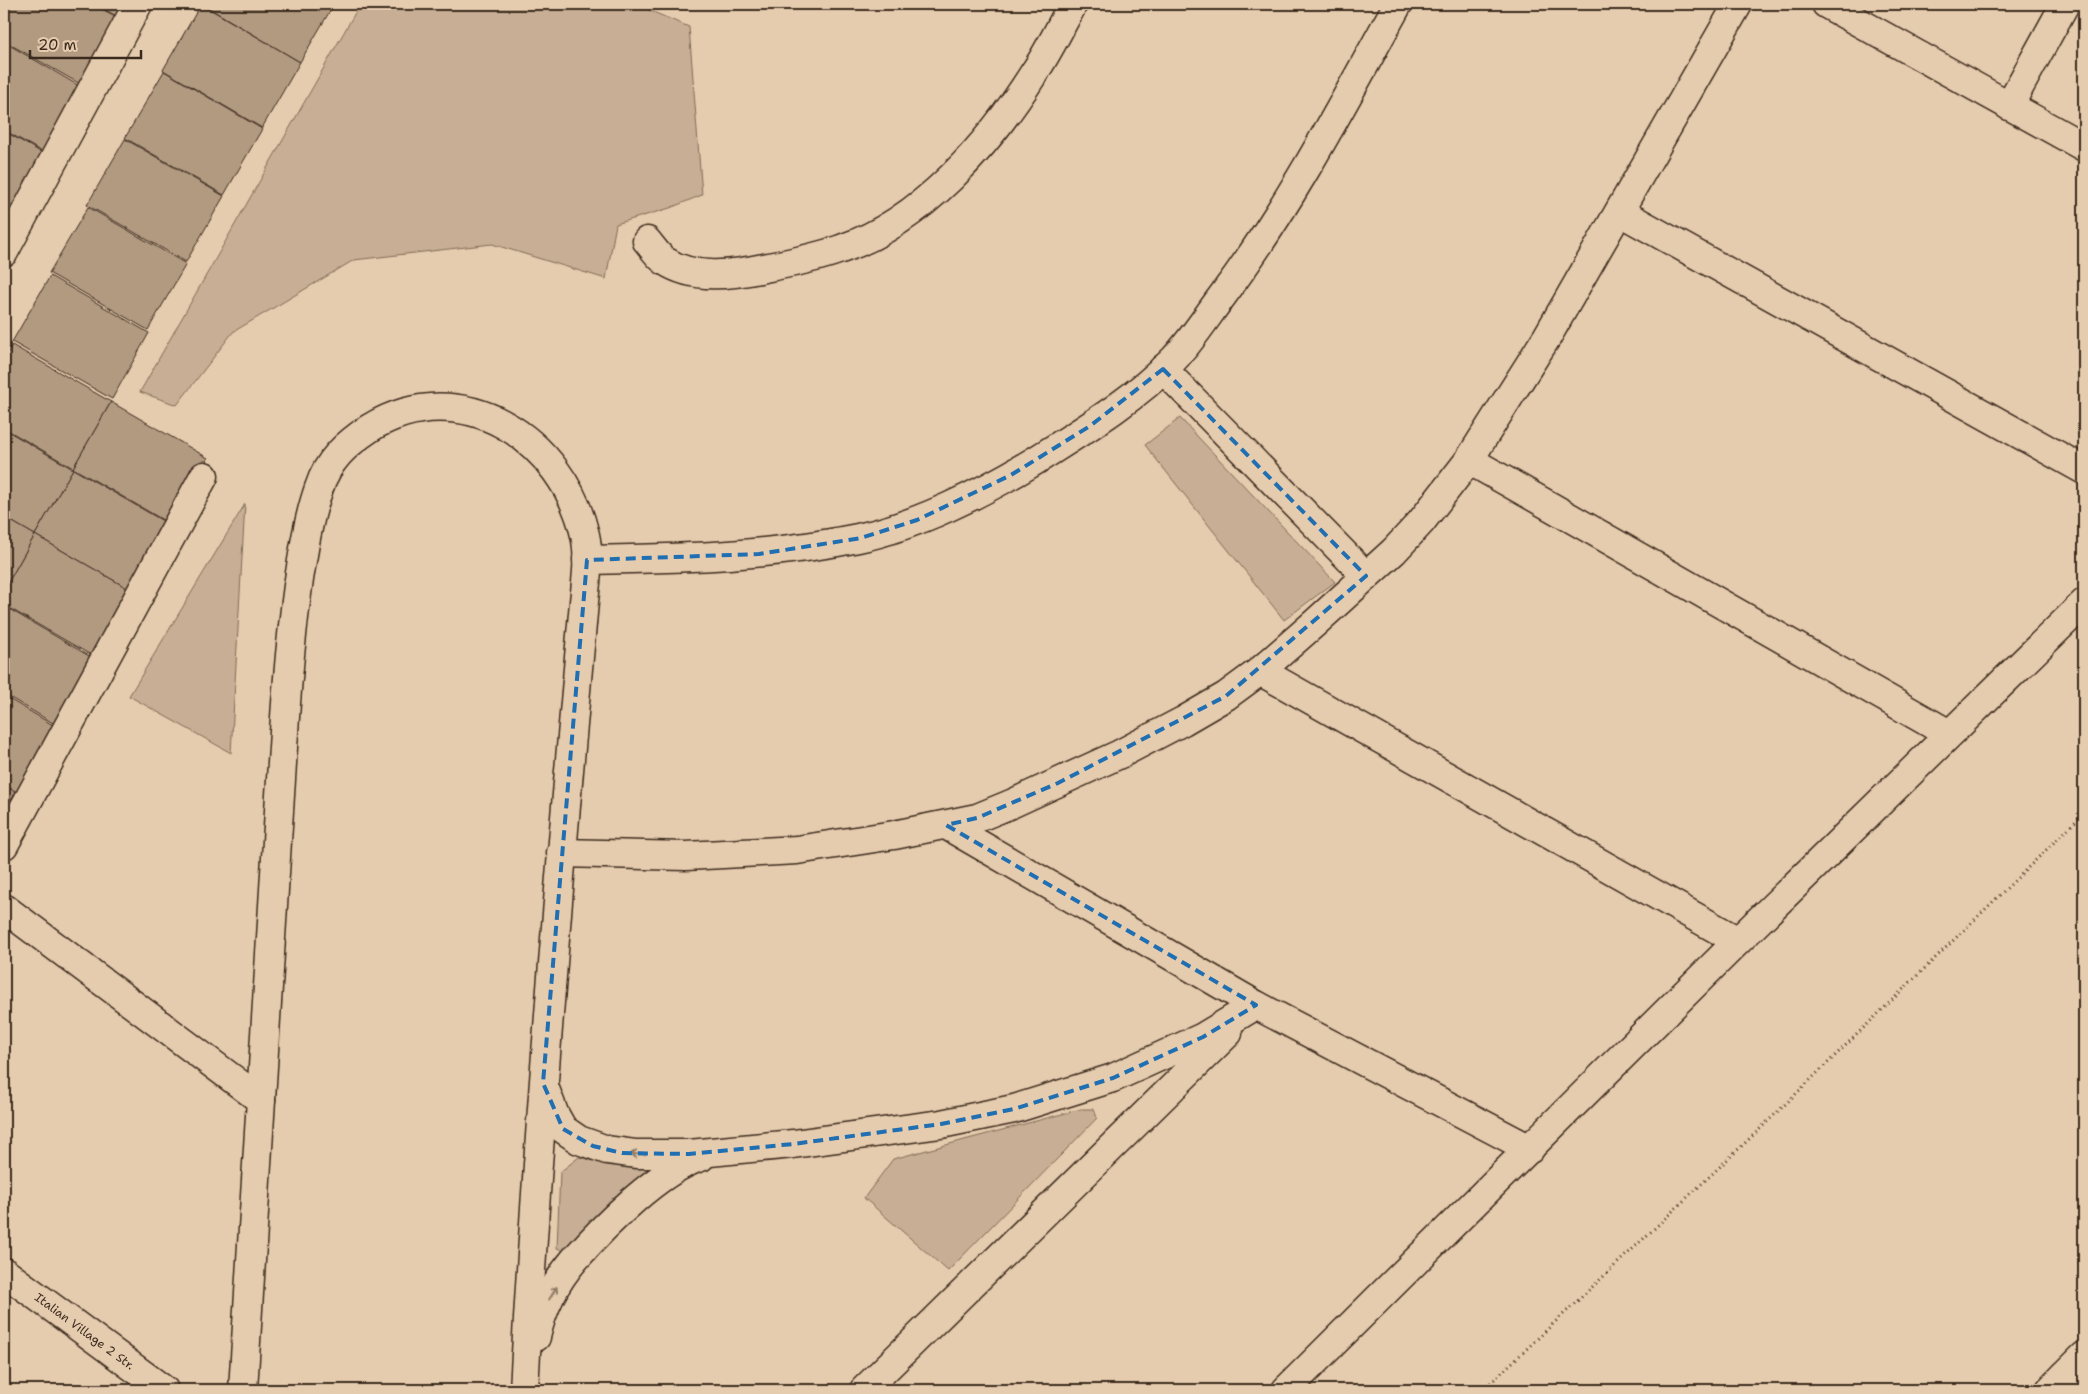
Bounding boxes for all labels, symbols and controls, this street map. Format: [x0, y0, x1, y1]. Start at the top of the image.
scale bar [30, 28, 141, 60]
text: 20 m [38, 35, 77, 55]
one-way arrow [630, 1149, 646, 1159]
one-way arrow [548, 1287, 558, 1301]
street label: Italian Village 2 Str. [31, 1289, 138, 1373]

